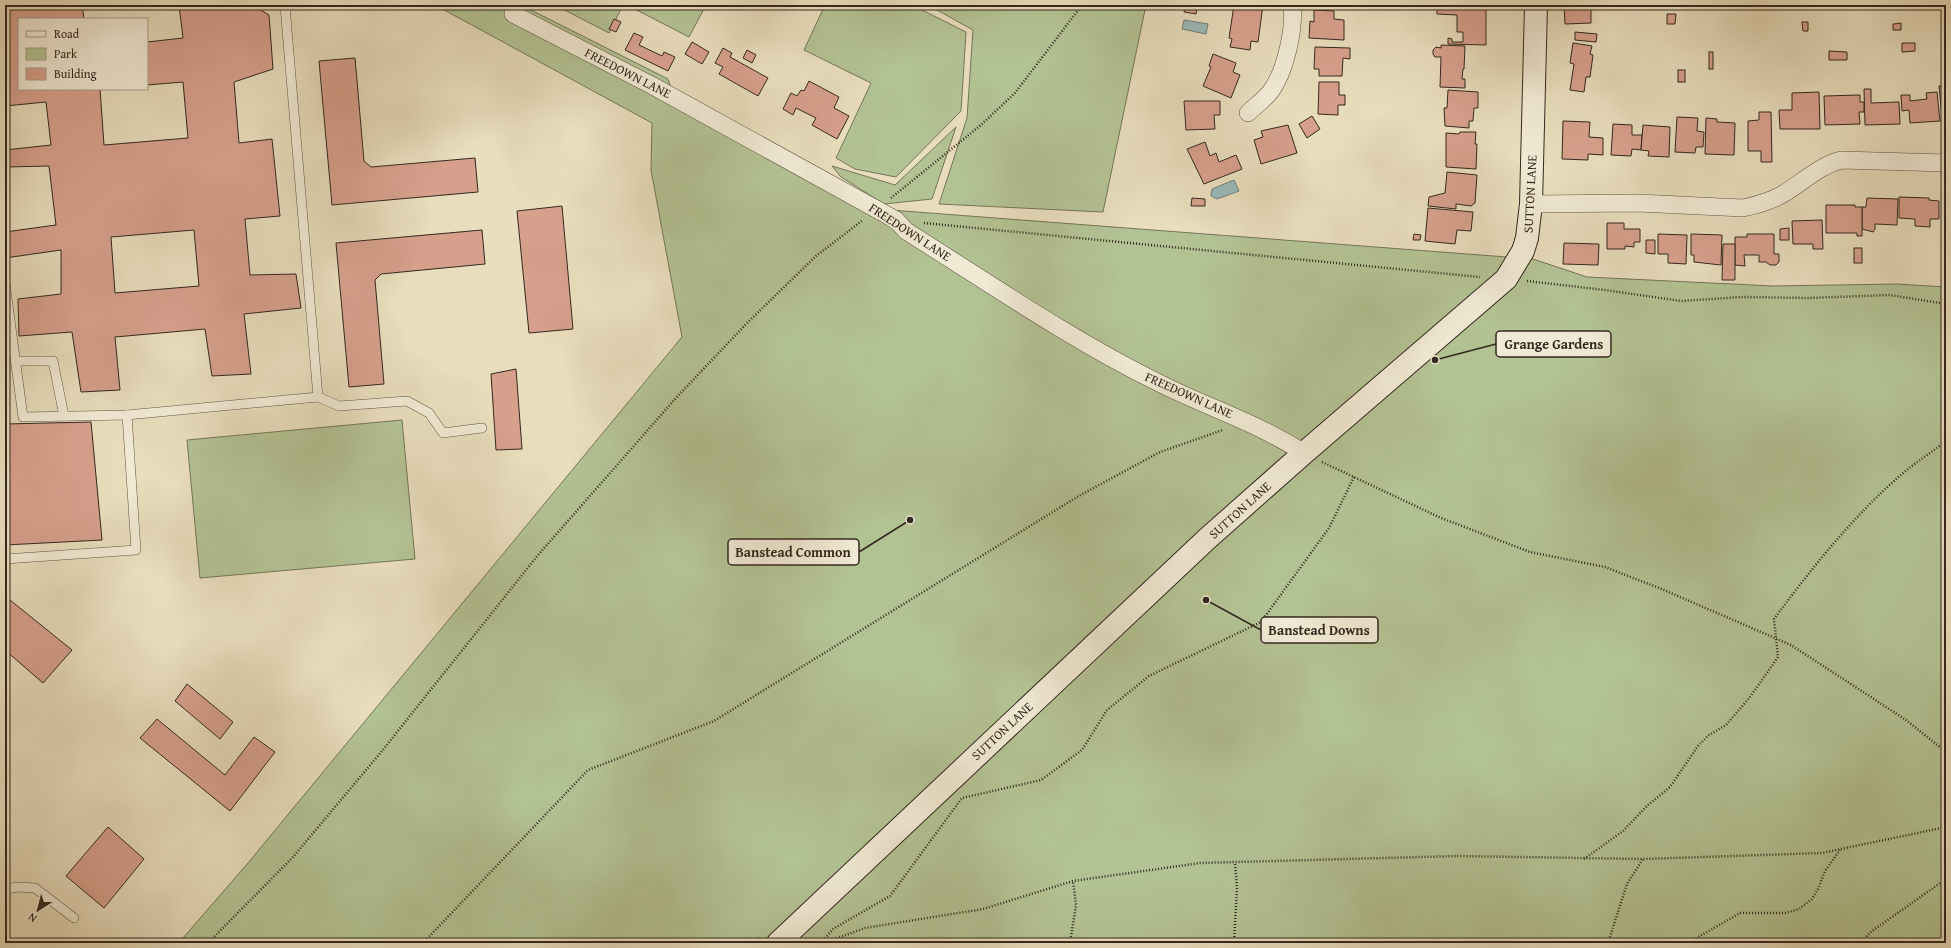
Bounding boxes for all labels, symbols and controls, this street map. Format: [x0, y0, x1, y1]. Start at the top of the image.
legend [18, 18, 148, 90]
text: Road [54, 25, 80, 42]
street label: FREEDOWN LANE [582, 43, 675, 103]
text: Park [54, 45, 78, 62]
text: Building [54, 65, 97, 82]
street label: SUTTON LANE [1518, 154, 1542, 233]
street label: FREEDOWN LANE [865, 198, 955, 266]
callout: Grange Gardens [1496, 331, 1611, 357]
text: Grange Gardens [1505, 334, 1603, 354]
street label: FREEDOWN LANE [1142, 367, 1236, 423]
street label: SUTTON LANE [1205, 477, 1276, 543]
callout: Banstead Common [728, 539, 859, 565]
text: Banstead Common [735, 542, 852, 562]
callout: Banstead Downs [1261, 617, 1378, 643]
text: Banstead Downs [1268, 620, 1370, 640]
street label: SUTTON LANE [967, 697, 1037, 765]
north arrow [18, 890, 58, 930]
text: N [24, 909, 40, 927]

